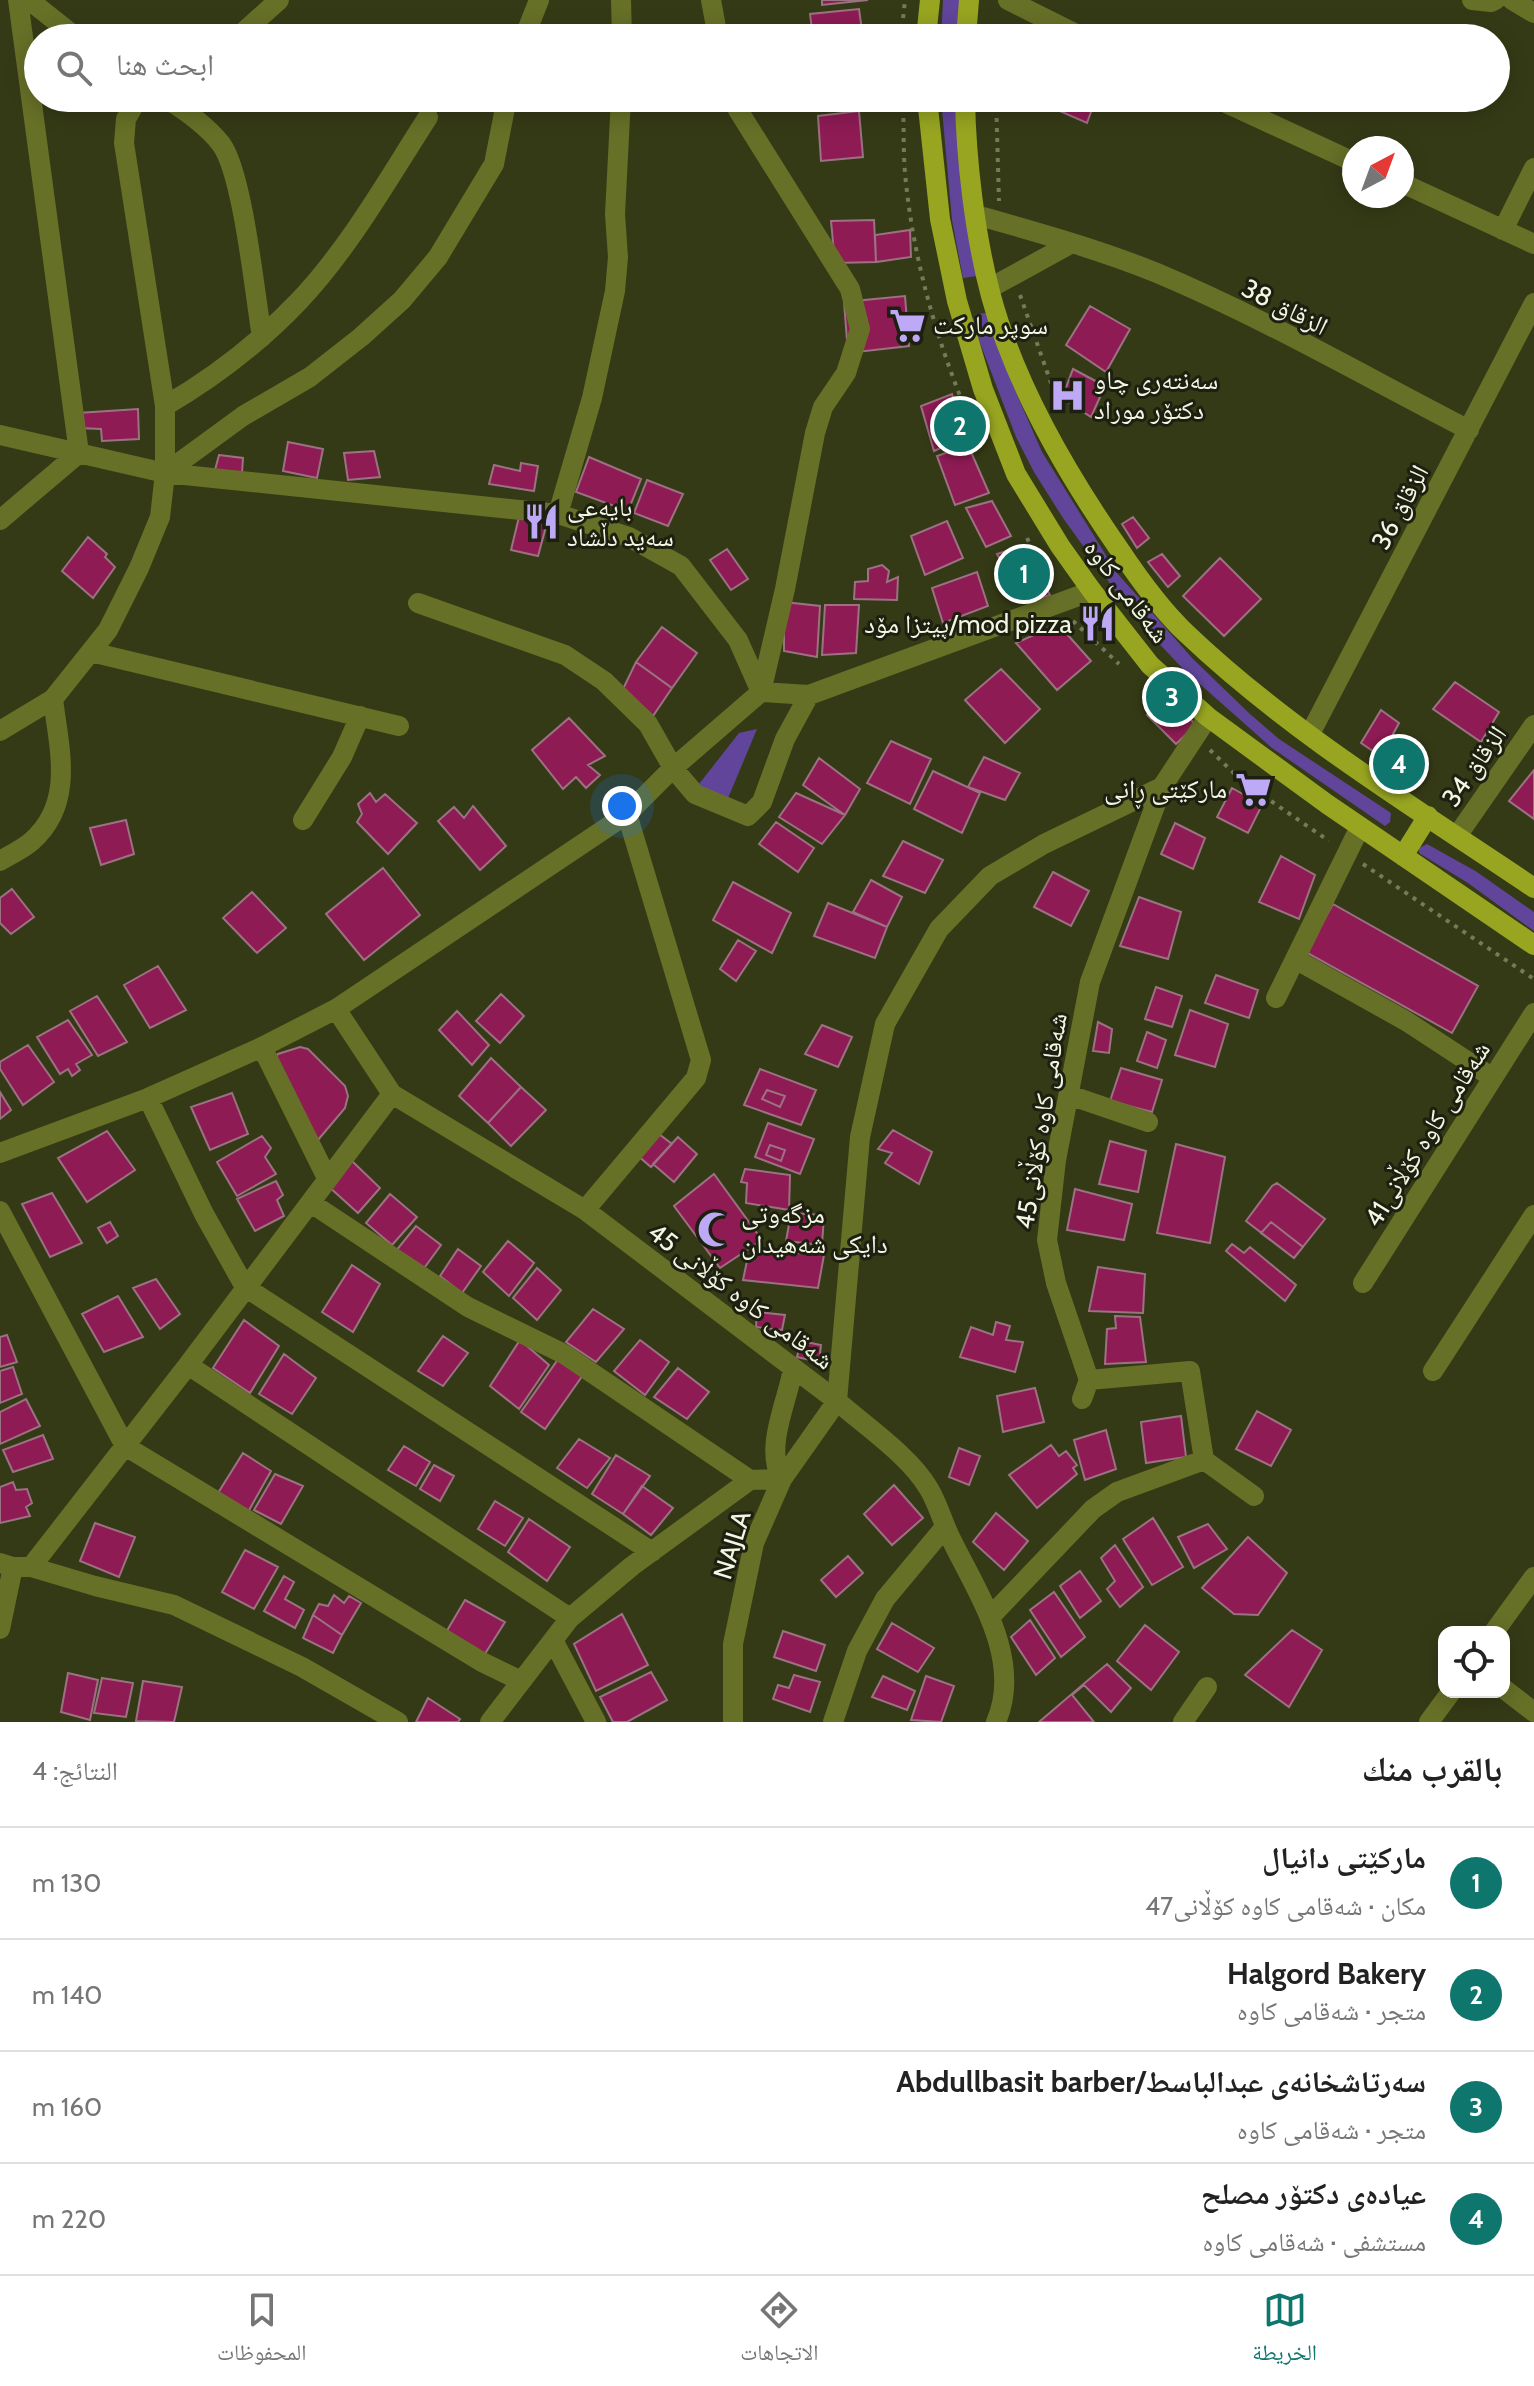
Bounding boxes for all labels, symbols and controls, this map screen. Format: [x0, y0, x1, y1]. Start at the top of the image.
search box [24, 24, 1510, 112]
icon: search [52, 46, 96, 90]
text: ابحث هنا [116, 46, 214, 83]
north arrow [1342, 136, 1414, 208]
street label: الزقاق 38 [1237, 272, 1333, 342]
supermarket icon: سوپر مارکت [888, 306, 926, 344]
place label: سوپر مارکت [933, 309, 1048, 341]
place label: سەنتەری چاو دکتۆر موراد [1094, 364, 1218, 426]
hospital icon: سەنتەری چاو دکتۆر موراد [1049, 376, 1087, 414]
pin: 2 [934, 396, 986, 456]
street label: الزقاق 36 [1364, 459, 1436, 555]
place label: بایەعی سەید دڵشاد [567, 491, 674, 553]
restaurant icon: بایەعی سەید دڵشاد [522, 503, 560, 541]
street label: شەقامی کاوە [1077, 533, 1177, 649]
pin: 1 [998, 544, 1050, 604]
restaurant icon: پیتزا مۆد/mod pizza [1079, 605, 1117, 643]
place label: پیتزا مۆد/mod pizza [864, 608, 1073, 640]
pin: 3 [1146, 667, 1198, 727]
street label: الزقاق 34 [1435, 719, 1513, 813]
pin: 4 [1373, 734, 1425, 794]
supermarket icon: مارکێتی ڕانی [1234, 770, 1272, 808]
place label: مارکێتی ڕانی [1104, 773, 1227, 809]
your location [602, 786, 642, 826]
street label: شەقامی کاوە کۆڵانی45 [1007, 1010, 1074, 1231]
street label: شەقامی کاوە کۆڵانی41 [1356, 1035, 1497, 1233]
place label: مزگەوتی دایکی شەهیدان [741, 1198, 888, 1260]
mosque icon: مزگەوتی دایکی شەهیدان [696, 1210, 734, 1248]
street label: شەقامی کاوە کۆڵانی 45 [642, 1215, 841, 1376]
street label: NAJLA [706, 1507, 758, 1583]
map controls [1438, 1626, 1510, 1698]
button: locate [1438, 1626, 1510, 1698]
text: بالقرب منك [1362, 1748, 1502, 1790]
text: النتائج: 4 [32, 1755, 118, 1787]
text: مارکێتی دانیال [1262, 1839, 1426, 1876]
text: 130 m [32, 1867, 101, 1899]
text: 1 [1471, 1867, 1481, 1899]
text: مكان · شەقامی کاوە کۆڵانی47 [1145, 1890, 1426, 1922]
text: Halgord Bakery [1227, 1955, 1426, 1992]
text: 140 m [32, 1979, 102, 2011]
text: 2 [1469, 1979, 1483, 2011]
text: متجر · شەقامی کاوە [1237, 1995, 1426, 2027]
text: سەرتاشخانەی عبدالباسط/Abdullbasit barber [896, 2063, 1426, 2100]
text: 160 m [32, 2091, 102, 2123]
text: 3 [1469, 2091, 1483, 2123]
text: متجر · شەقامی کاوە [1237, 2114, 1426, 2146]
text: عیادەی دکتۆر مصلح [1201, 2175, 1426, 2212]
text: 220 m [32, 2203, 106, 2235]
text: 4 [1468, 2203, 1484, 2235]
text: مستشفى · شەقامی کاوە [1202, 2226, 1426, 2258]
tab: المحفوظات [217, 2288, 306, 2374]
tab: الاتجاهات [740, 2288, 818, 2374]
tab: الخريطة [1252, 2288, 1317, 2374]

